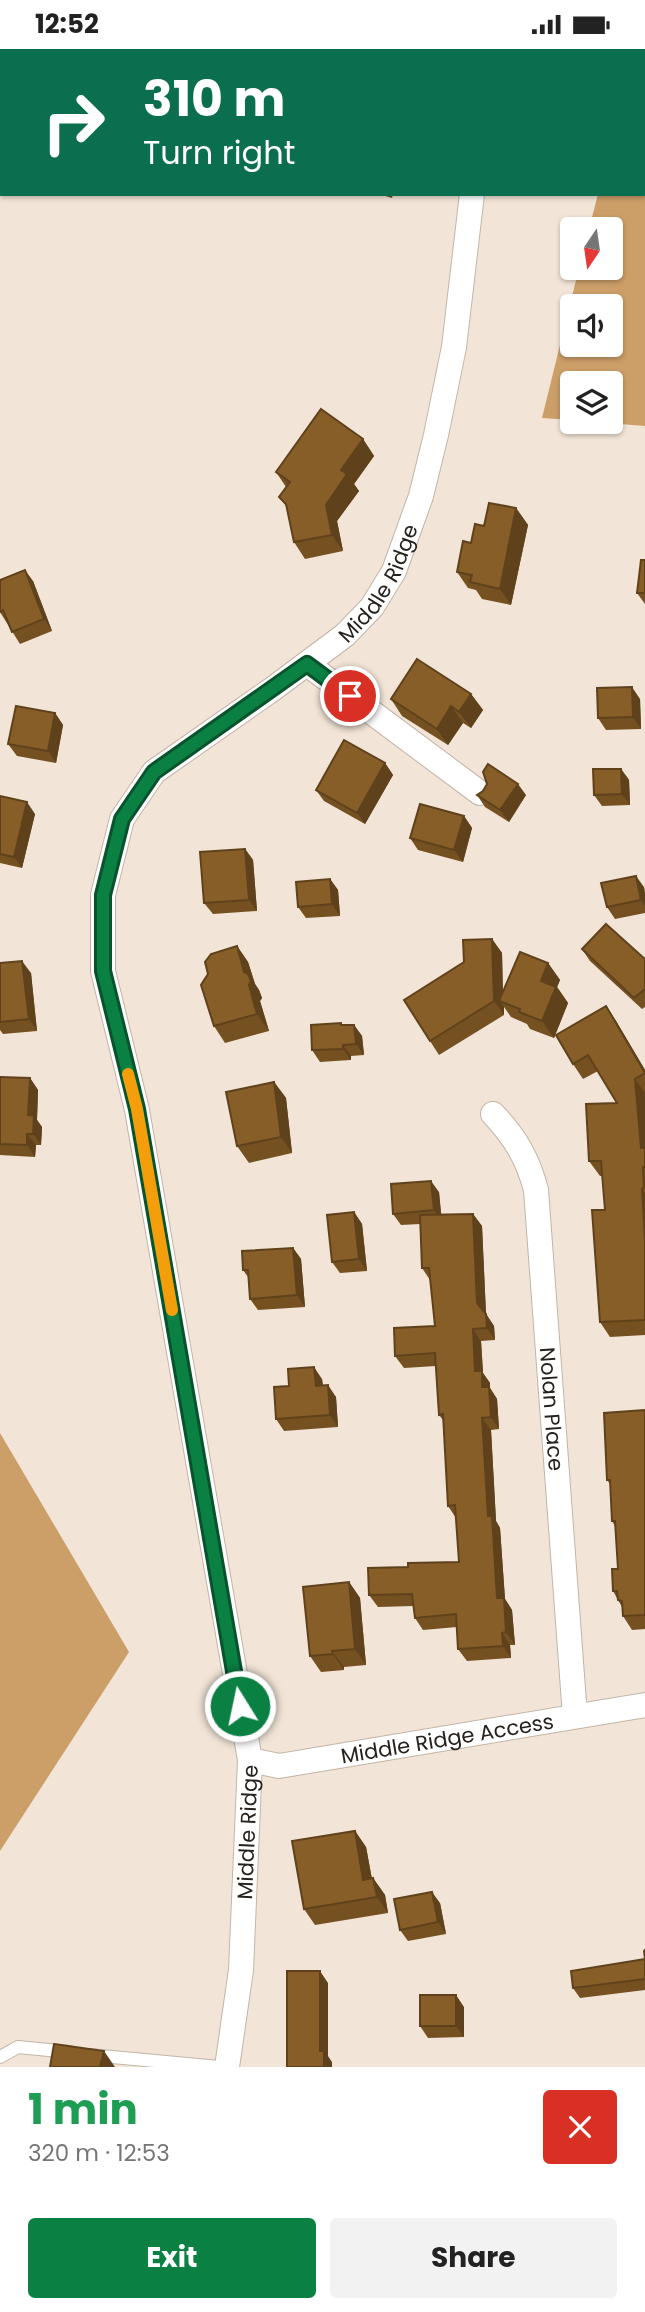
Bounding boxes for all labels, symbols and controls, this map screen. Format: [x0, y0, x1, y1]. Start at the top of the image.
text: 12:52 [35, 6, 99, 42]
text: 310 m [143, 65, 285, 133]
icon: right [28, 77, 119, 168]
text: Turn right [143, 130, 295, 175]
north arrow [560, 217, 623, 280]
map controls [560, 217, 623, 434]
button: sound [560, 294, 623, 357]
button: layers [560, 371, 623, 434]
street label: Middle Ridge [331, 520, 424, 648]
pin [320, 666, 380, 726]
icon: arrive [331, 677, 369, 715]
street label: Nolan Place [533, 1346, 571, 1472]
position arrow [203, 1669, 277, 1743]
street label: Middle Ridge Access [339, 1706, 556, 1770]
street label: Middle Ridge [230, 1764, 264, 1900]
text: 1 min [28, 2080, 138, 2139]
button: close [543, 2090, 617, 2164]
text: 320 m · 12:53 [28, 2137, 170, 2169]
button: Exit [28, 2218, 316, 2298]
button: Share [330, 2218, 617, 2298]

